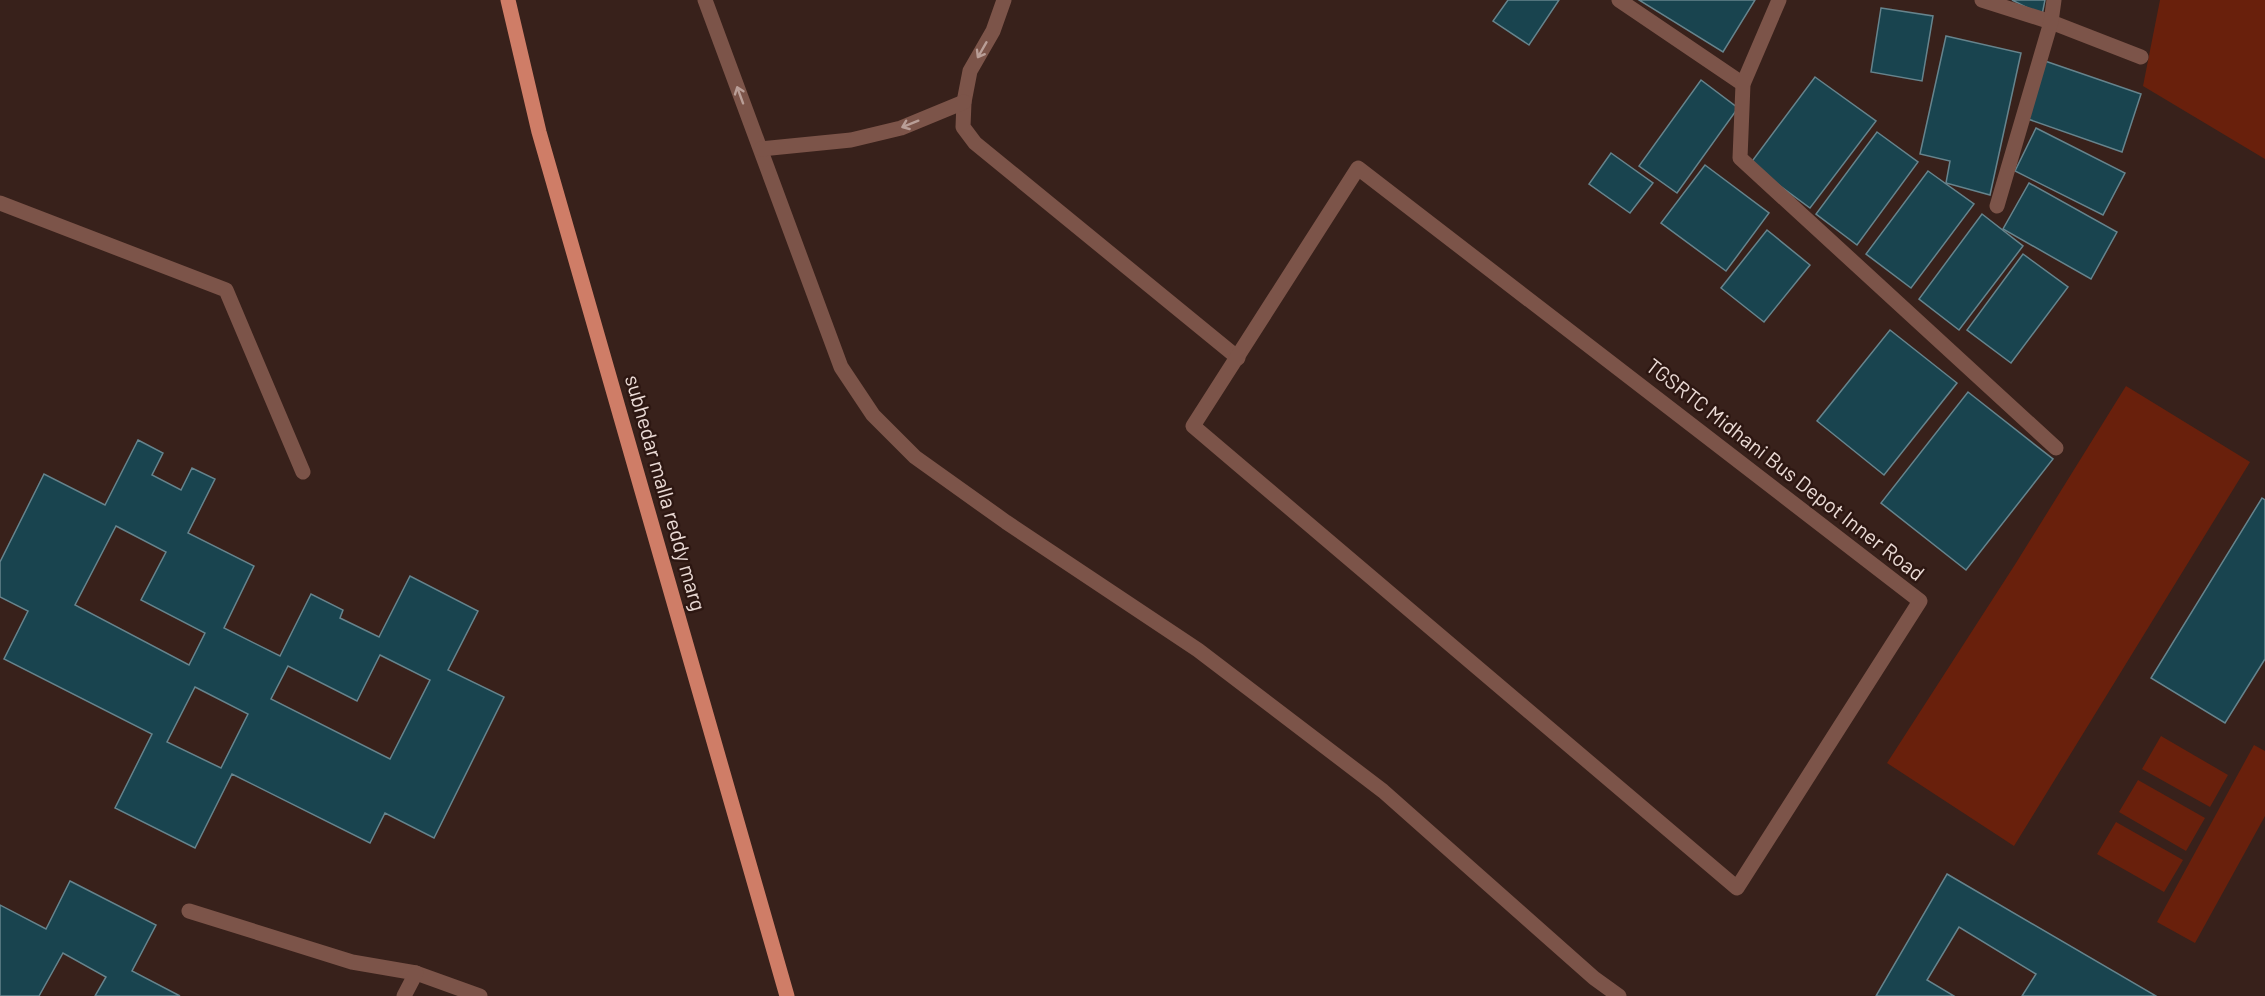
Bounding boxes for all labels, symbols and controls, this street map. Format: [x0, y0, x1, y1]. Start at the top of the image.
one-way arrow [975, 41, 987, 58]
one-way arrow [734, 86, 745, 104]
one-way arrow [901, 119, 919, 130]
street label: TGSRTC Midhani Bus Depot Inner Road [1642, 352, 1930, 585]
street label: subhedar malla reddy marg [621, 372, 712, 613]

